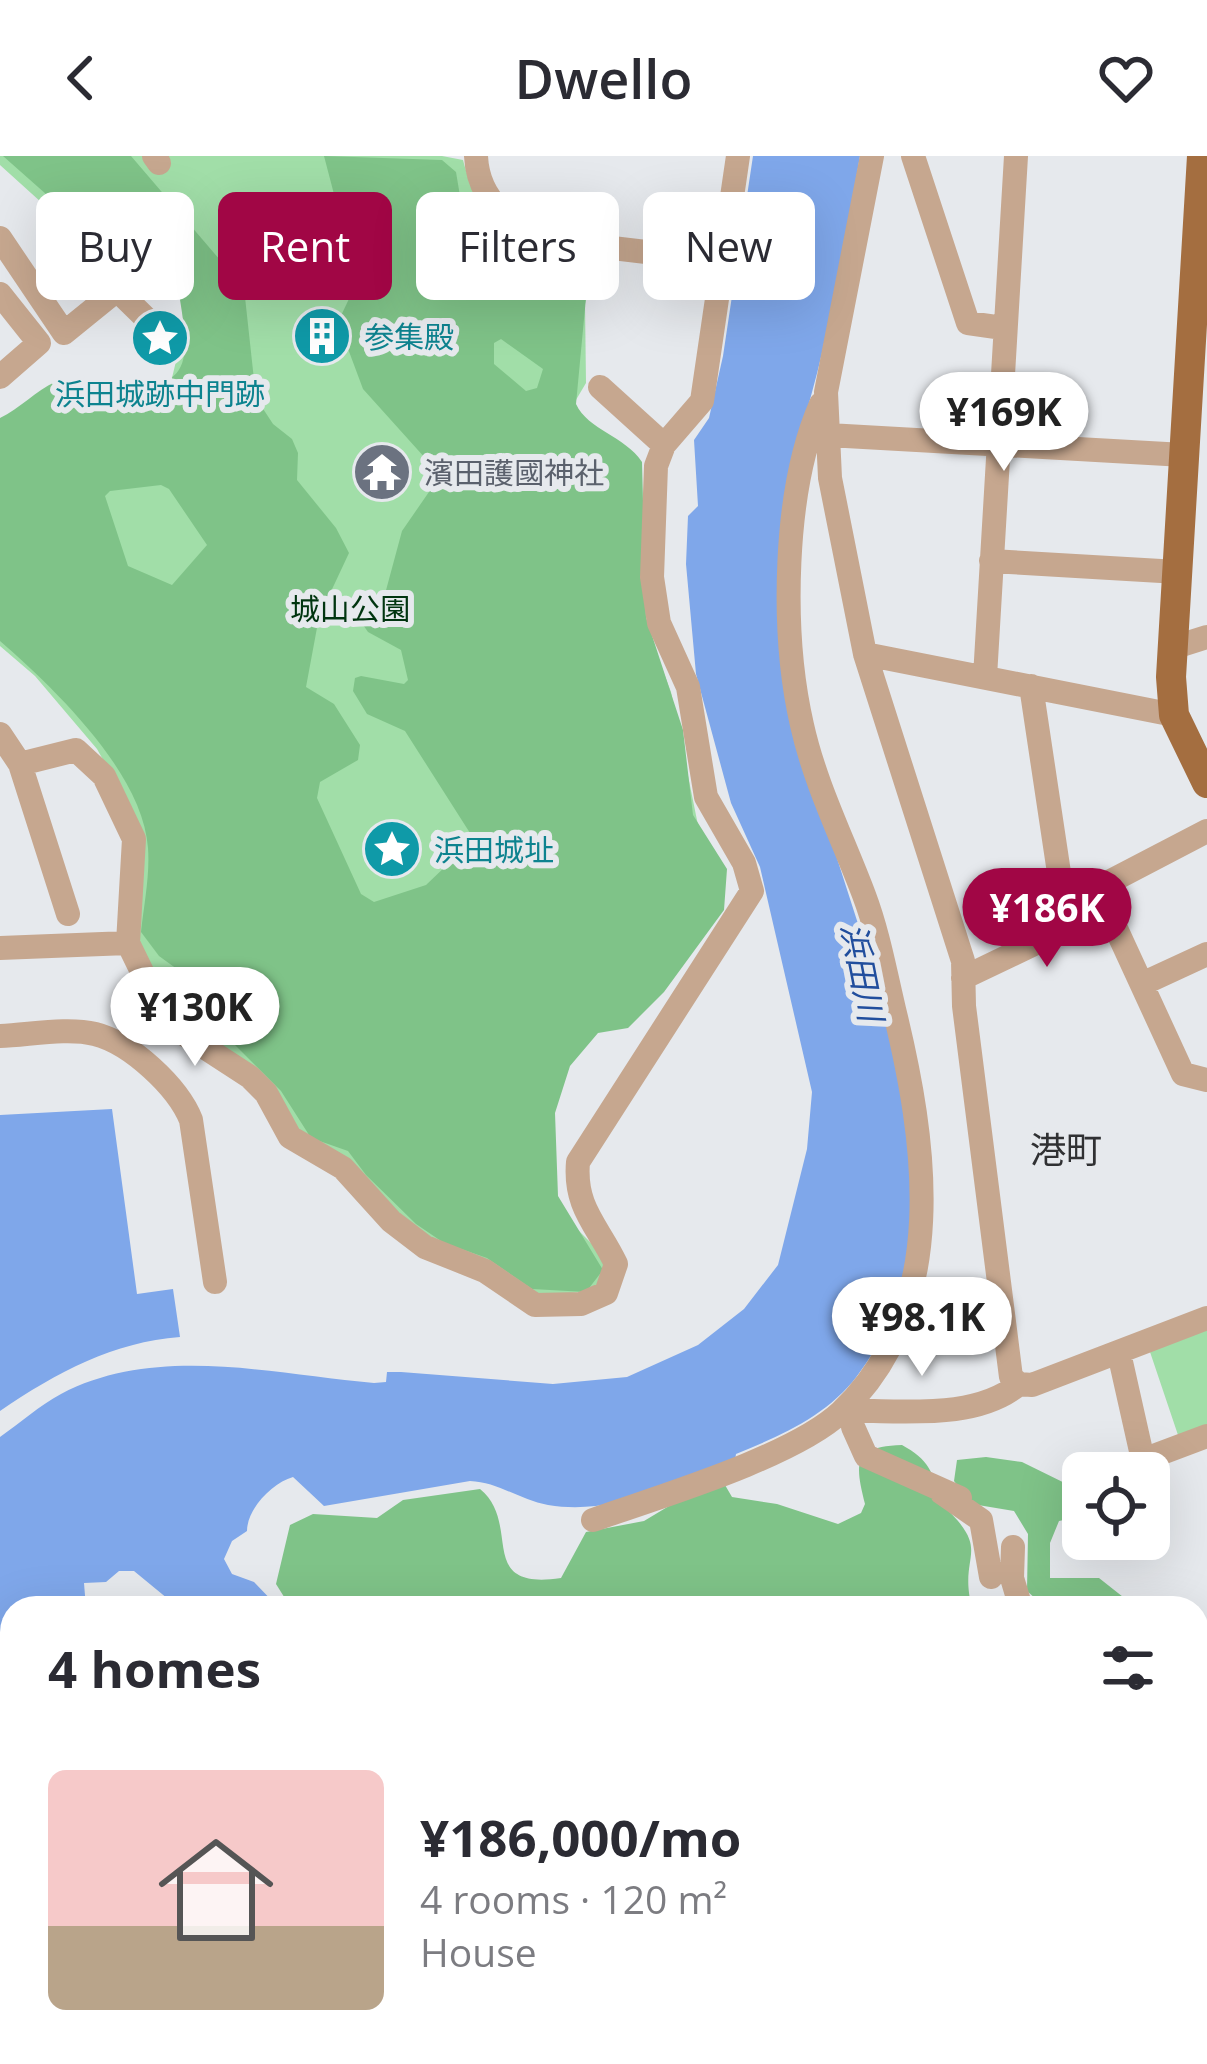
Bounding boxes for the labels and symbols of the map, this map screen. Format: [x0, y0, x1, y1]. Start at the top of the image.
building icon: 参集殿 [291, 305, 353, 367]
place icon: 浜田城跡中門跡 [129, 307, 191, 369]
place label: 参集殿 [364, 316, 454, 357]
pin: ¥169K [920, 372, 1088, 474]
place label: 浜田城跡中門跡 [55, 373, 265, 414]
temple icon: 濱田護國神社 [351, 441, 413, 503]
place label: 濱田護國神社 [424, 452, 604, 493]
park label: 城山公園 [290, 588, 410, 629]
place icon: 浜田城址 [361, 818, 423, 880]
place label: 浜田城址 [434, 829, 554, 870]
pin: ¥186K [963, 868, 1131, 970]
water label: 浜田川 [831, 919, 895, 1028]
pin: ¥130K [111, 967, 279, 1069]
district label: 港町 [1030, 1125, 1102, 1174]
pin: ¥98.1K [824, 1277, 1020, 1379]

